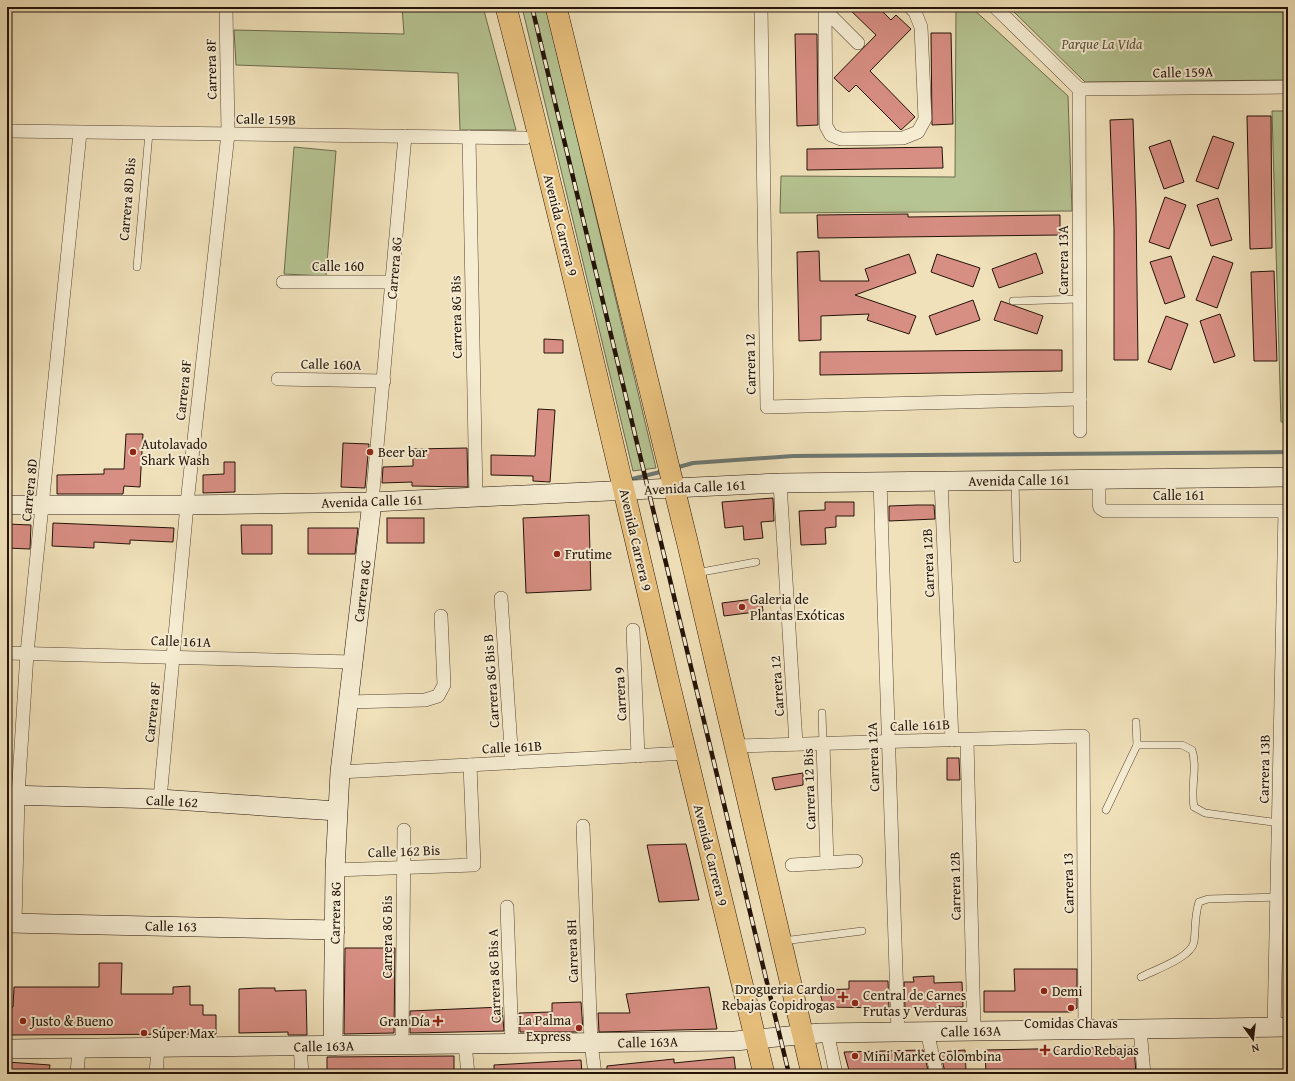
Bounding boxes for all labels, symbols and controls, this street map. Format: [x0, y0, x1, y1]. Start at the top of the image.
park label: Parque La Vida [1060, 34, 1143, 54]
street label: Carrera 8F [200, 38, 222, 100]
street label: Calle 159A [1153, 61, 1214, 83]
street label: Calle 159B [236, 108, 296, 130]
street label: Carrera 8D Bis [113, 157, 141, 241]
street label: Avenida Carrera 9 [539, 172, 583, 278]
street label: Carrera 13A [1053, 225, 1073, 295]
street label: Carrera 8G [381, 236, 407, 300]
street label: Calle 160 [312, 256, 364, 276]
street label: Carrera 8G Bis [445, 275, 467, 359]
street label: Carrera 12 [739, 333, 761, 395]
street label: Calle 160A [301, 353, 362, 375]
street label: Carrera 8F [170, 358, 196, 421]
place label: Autolavado Shark Wash [141, 434, 210, 470]
place label: Beer bar [378, 442, 428, 462]
marker: Autolavado Shark Wash [128, 447, 138, 457]
marker: Beer bar [365, 447, 375, 457]
street label: Carrera 8D [16, 458, 42, 522]
street label: Avenida Calle 161 [968, 469, 1070, 491]
street label: Avenida Calle 161 [644, 474, 746, 500]
street label: Calle 161 [1153, 485, 1205, 505]
street label: Avenida Carrera 9 [615, 487, 658, 593]
street label: Avenida Calle 161 [321, 489, 423, 513]
street label: Carrera 12B [917, 528, 939, 598]
place label: Frutime [565, 544, 612, 564]
marker: Frutime [552, 549, 562, 559]
street label: Carrera 8G [348, 559, 376, 623]
place label: Galeria de Plantas Exóticas [750, 589, 845, 625]
marker: Galeria de Plantas Exóticas [737, 602, 747, 612]
street label: Calle 161A [150, 630, 212, 652]
street label: Carrera 8G Bis B [478, 633, 504, 729]
street label: Carrera 12 [765, 655, 789, 717]
street label: Carrera 9 [609, 666, 631, 722]
street label: Carrera 8F [139, 680, 165, 743]
street label: Calle 161B [890, 714, 950, 736]
street label: Carrera 12A [862, 721, 884, 792]
street label: Carrera 13B [1253, 734, 1275, 804]
street label: Calle 161B [482, 735, 542, 759]
street label: Carrera 12 Bis [798, 748, 820, 830]
street label: Calle 162 [146, 790, 198, 812]
street label: Avenida Carrera 9 [689, 802, 733, 908]
street label: Calle 162 Bis [367, 840, 441, 862]
street label: Carrera 12B [944, 851, 966, 921]
street label: Carrera 13 [1057, 852, 1079, 914]
street label: Carrera 8G [324, 882, 346, 944]
street label: Carrera 8G Bis [377, 896, 397, 978]
street label: Calle 163 [145, 916, 197, 936]
street label: Carrera 8H [561, 919, 583, 983]
street label: Carrera 8G Bis A [482, 928, 506, 1024]
place label: Drogueria Cardio Rebajas Copidrogas [722, 979, 835, 1015]
place label: Demi [1052, 981, 1083, 1001]
place label: Central de Carnes Frutas y Verduras [863, 985, 967, 1021]
marker: Demi [1039, 986, 1049, 996]
marker: Drogueria Cardio Rebajas Copidrogas [838, 992, 848, 1002]
marker: Central de Carnes Frutas y Verduras [850, 998, 860, 1008]
marker: Comidas Chavas [1066, 1003, 1076, 1013]
place label: La Palma Express [518, 1010, 571, 1046]
place label: Justo & Bueno [29, 1011, 113, 1031]
place label: Gran Día [380, 1011, 430, 1031]
place label: Comidas Chavas [1024, 1013, 1118, 1033]
marker: Justo & Bueno [18, 1016, 28, 1026]
marker: Gran Día [433, 1016, 443, 1026]
north arrow [1233, 1019, 1273, 1059]
street label: Calle 163A [941, 1020, 1002, 1042]
place label: Súper Max [152, 1023, 215, 1043]
marker: La Palma Express [574, 1023, 584, 1033]
marker: Súper Max [139, 1028, 149, 1038]
street label: Calle 163A [618, 1031, 679, 1053]
street label: Calle 163A [294, 1035, 355, 1057]
place label: Cardio Rebajas [1053, 1040, 1139, 1060]
text: N [1249, 1040, 1261, 1058]
marker: Cardio Rebajas [1040, 1045, 1050, 1055]
place label: Mini Market Colombina [863, 1046, 1002, 1066]
marker: Mini Market Colombina [850, 1051, 860, 1061]

